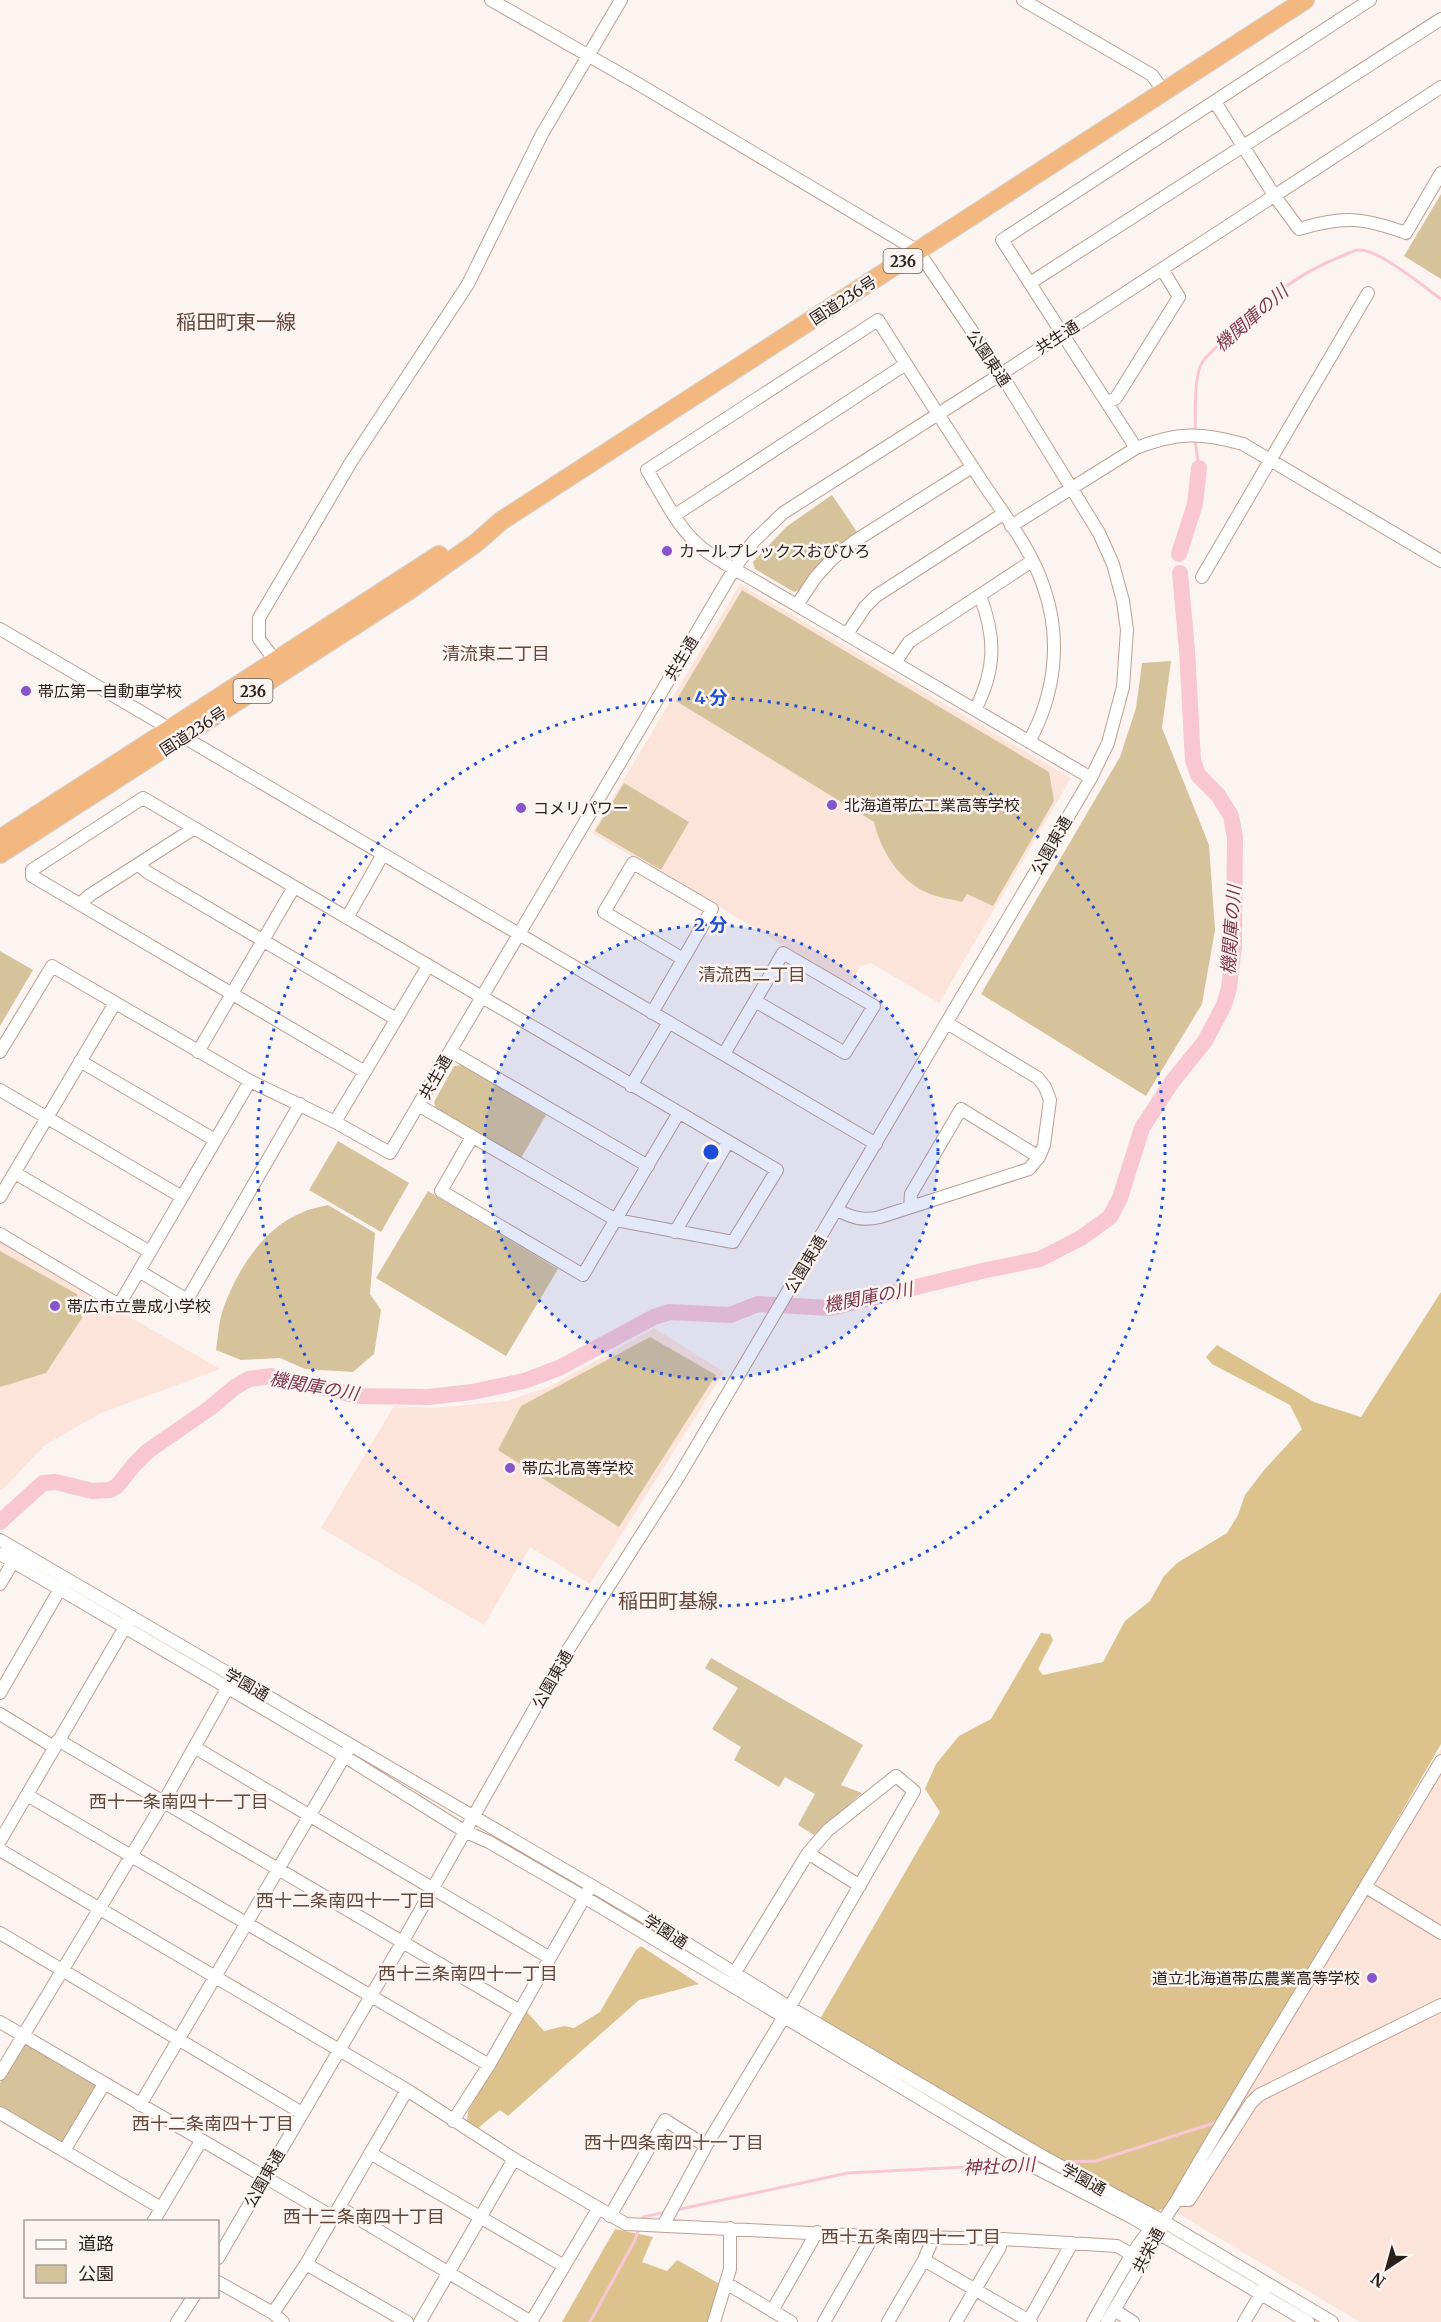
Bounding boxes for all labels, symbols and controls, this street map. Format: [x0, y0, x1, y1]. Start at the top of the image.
road number: 236 [884, 249, 922, 273]
street label: 国道236号 [806, 271, 880, 329]
water label: 機関庫の川 [1209, 278, 1294, 356]
district label: 稲田町東一線 [176, 309, 296, 334]
street label: 共生通 [1031, 316, 1083, 358]
street label: 公園東通 [963, 326, 1015, 390]
place label: カールプレックスおびひろ [679, 541, 871, 561]
marker: カールプレックスおびひろ [660, 544, 674, 558]
street label: 共生通 [660, 632, 702, 684]
district label: 清流東二丁目 [442, 642, 550, 665]
road number: 236 [234, 679, 272, 703]
place label: 帯広第一自動車学校 [38, 681, 182, 701]
marker: 帯広第一自動車学校 [19, 684, 33, 698]
text: 4 分 [694, 686, 728, 709]
street label: 国道236号 [156, 702, 230, 760]
place label: 北海道帯広工業高等学校 [844, 795, 1020, 815]
place label: コメリパワー [533, 798, 629, 818]
marker: 北海道帯広工業高等学校 [825, 798, 839, 812]
marker: コメリパワー [514, 801, 528, 815]
street label: 公園東通 [1026, 812, 1076, 878]
water label: 機関庫の川 [1216, 882, 1246, 976]
text: 2 分 [695, 913, 727, 936]
district label: 清流西二丁目 [698, 963, 806, 986]
street label: 共生通 [414, 1051, 456, 1103]
centre of rings [701, 1142, 721, 1162]
street label: 公園東通 [780, 1231, 830, 1297]
water label: 機関庫の川 [822, 1277, 916, 1317]
place label: 帯広市立豊成小学校 [67, 1296, 211, 1316]
marker: 帯広市立豊成小学校 [48, 1299, 62, 1313]
water label: 機関庫の川 [268, 1367, 362, 1405]
place label: 帯広北高等学校 [522, 1458, 634, 1478]
marker: 帯広北高等学校 [503, 1461, 517, 1475]
district label: 稲田町基線 [618, 1588, 718, 1613]
street label: 公園東通 [527, 1646, 577, 1712]
street label: 学園通 [221, 1663, 273, 1705]
district label: 西十一条南四十一丁目 [89, 1790, 269, 1813]
district label: 西十二条南四十一丁目 [256, 1889, 436, 1912]
street label: 学園通 [640, 1910, 692, 1952]
district label: 西十三条南四十一丁目 [378, 1962, 558, 1985]
place label: 道立北海道帯広農業高等学校 [1152, 1968, 1360, 1988]
marker: 道立北海道帯広農業高等学校 [1365, 1971, 1379, 1985]
district label: 西十二条南四十丁目 [132, 2112, 294, 2135]
district label: 西十四条南四十一丁目 [584, 2131, 764, 2154]
street label: 公園東通 [239, 2145, 289, 2211]
water label: 神社の川 [962, 2153, 1038, 2179]
street label: 学園通 [1058, 2159, 1110, 2199]
district label: 西十三条南四十丁目 [283, 2205, 445, 2228]
legend [24, 2220, 219, 2298]
street label: 共栄通 [1128, 2224, 1168, 2276]
district label: 西十五条南四十一丁目 [821, 2225, 1001, 2248]
text: 道路 [78, 2232, 114, 2255]
north arrow [1357, 2238, 1417, 2298]
text: 公園 [78, 2262, 114, 2285]
text: N [1367, 2268, 1389, 2292]

